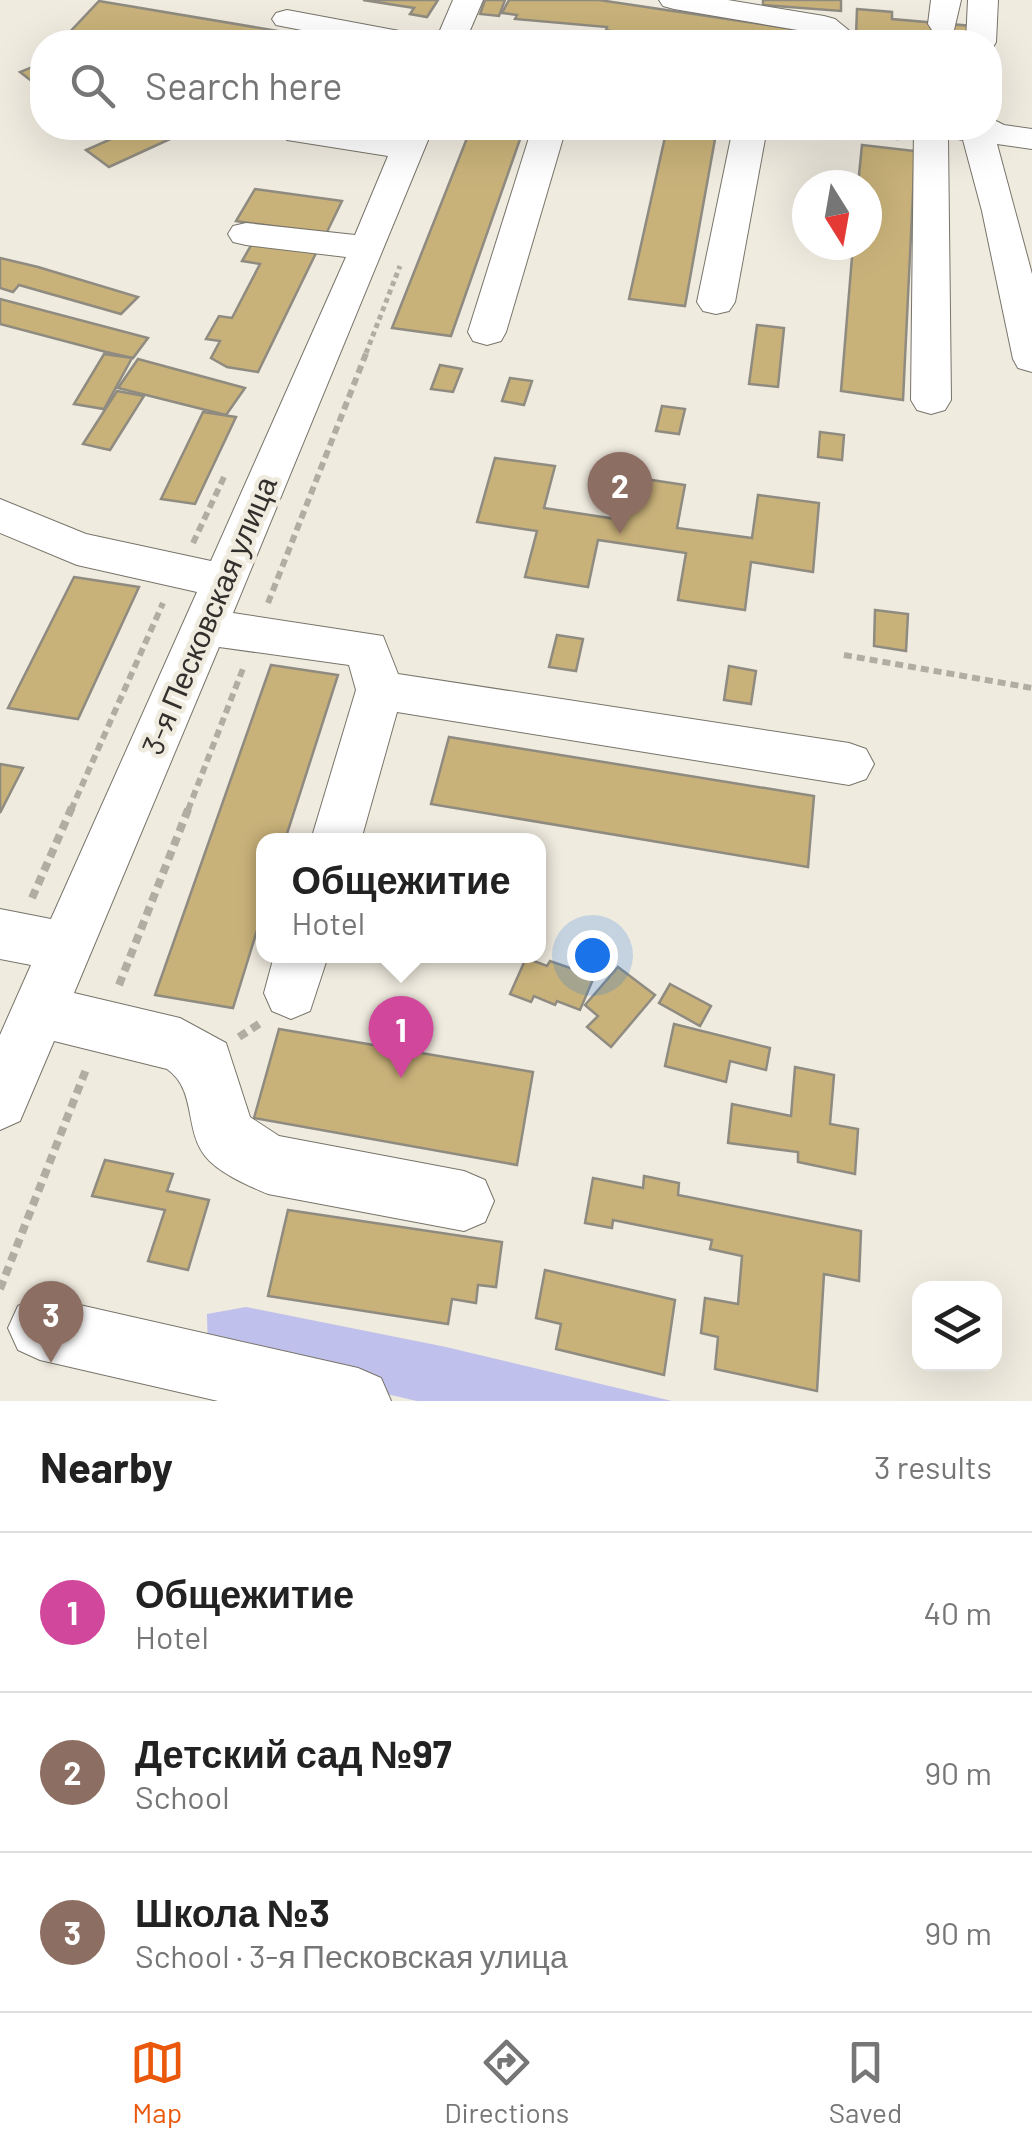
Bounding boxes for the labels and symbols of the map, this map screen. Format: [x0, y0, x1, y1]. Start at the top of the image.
north arrow [792, 170, 882, 260]
pin: 2 [588, 452, 652, 534]
street label: 3-я Песковская улица [133, 470, 283, 760]
your location [567, 930, 618, 981]
pin: 1 [368, 996, 434, 1078]
pin: 3 [18, 1280, 84, 1363]

